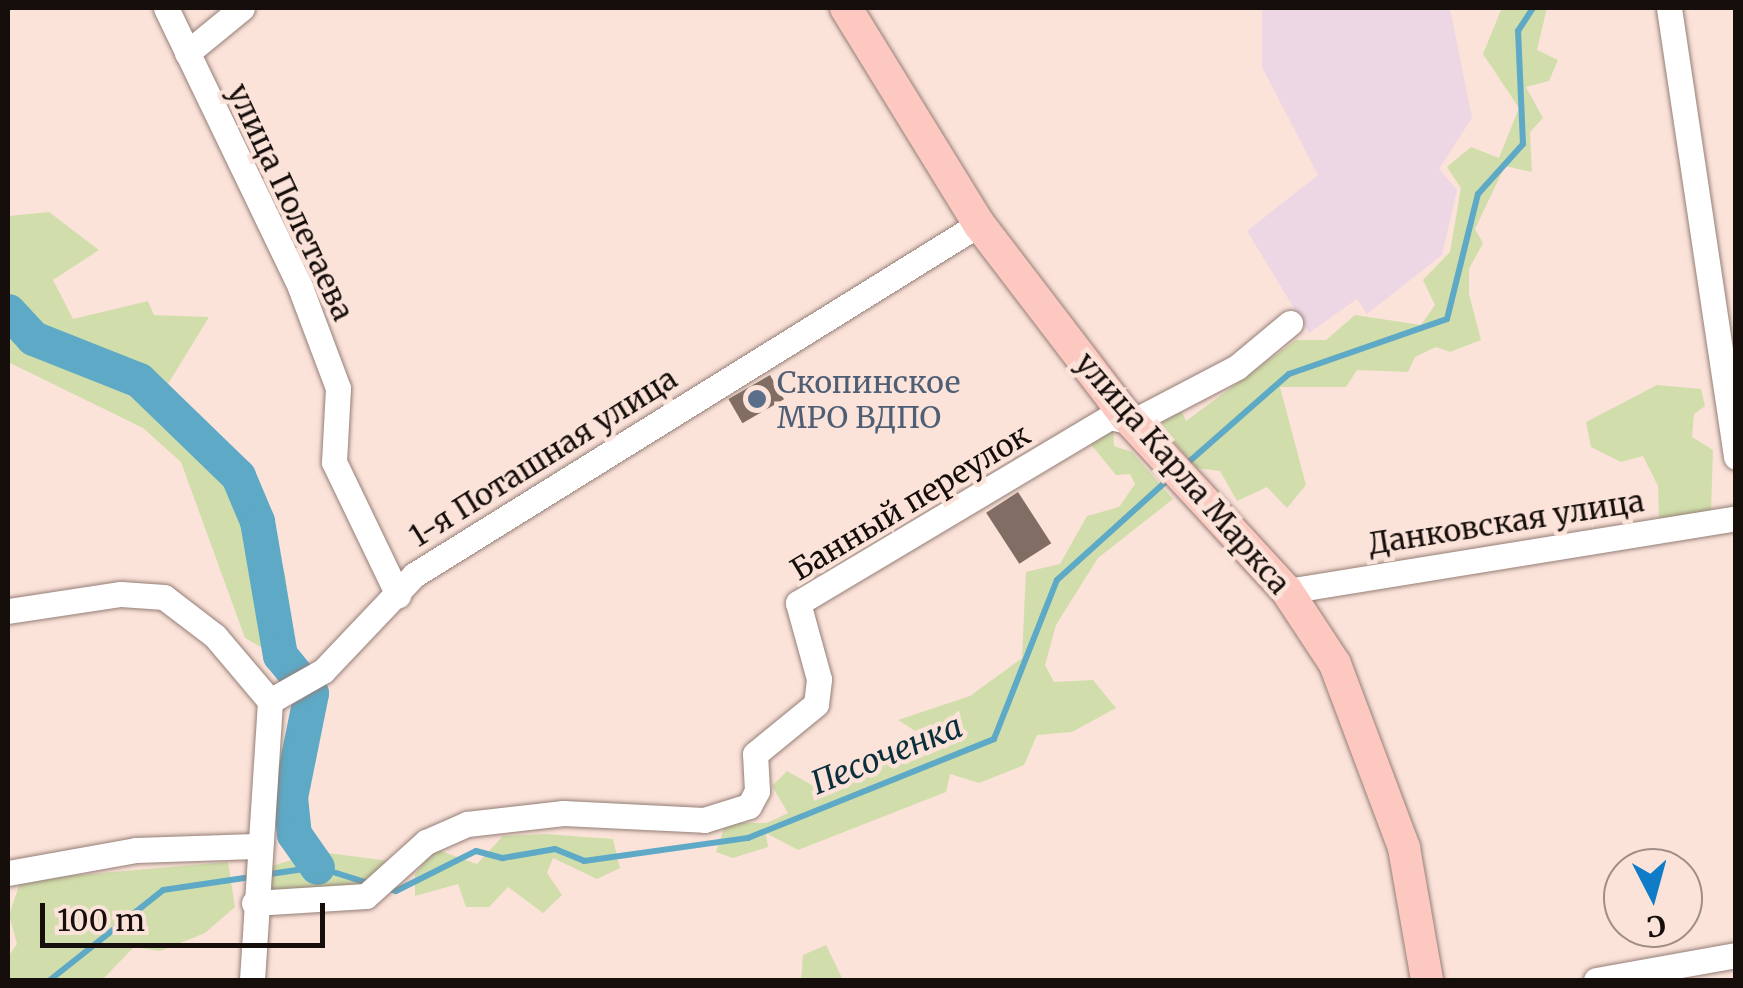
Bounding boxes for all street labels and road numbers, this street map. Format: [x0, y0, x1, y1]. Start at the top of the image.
street label: улица Полетаева [220, 78, 362, 326]
street label: улица Карла Маркса [1068, 345, 1298, 601]
street label: 1-я Поташная улица [403, 360, 683, 554]
street label: Банный переулок [784, 416, 1036, 588]
street label: Данковская улица [1365, 482, 1647, 562]

